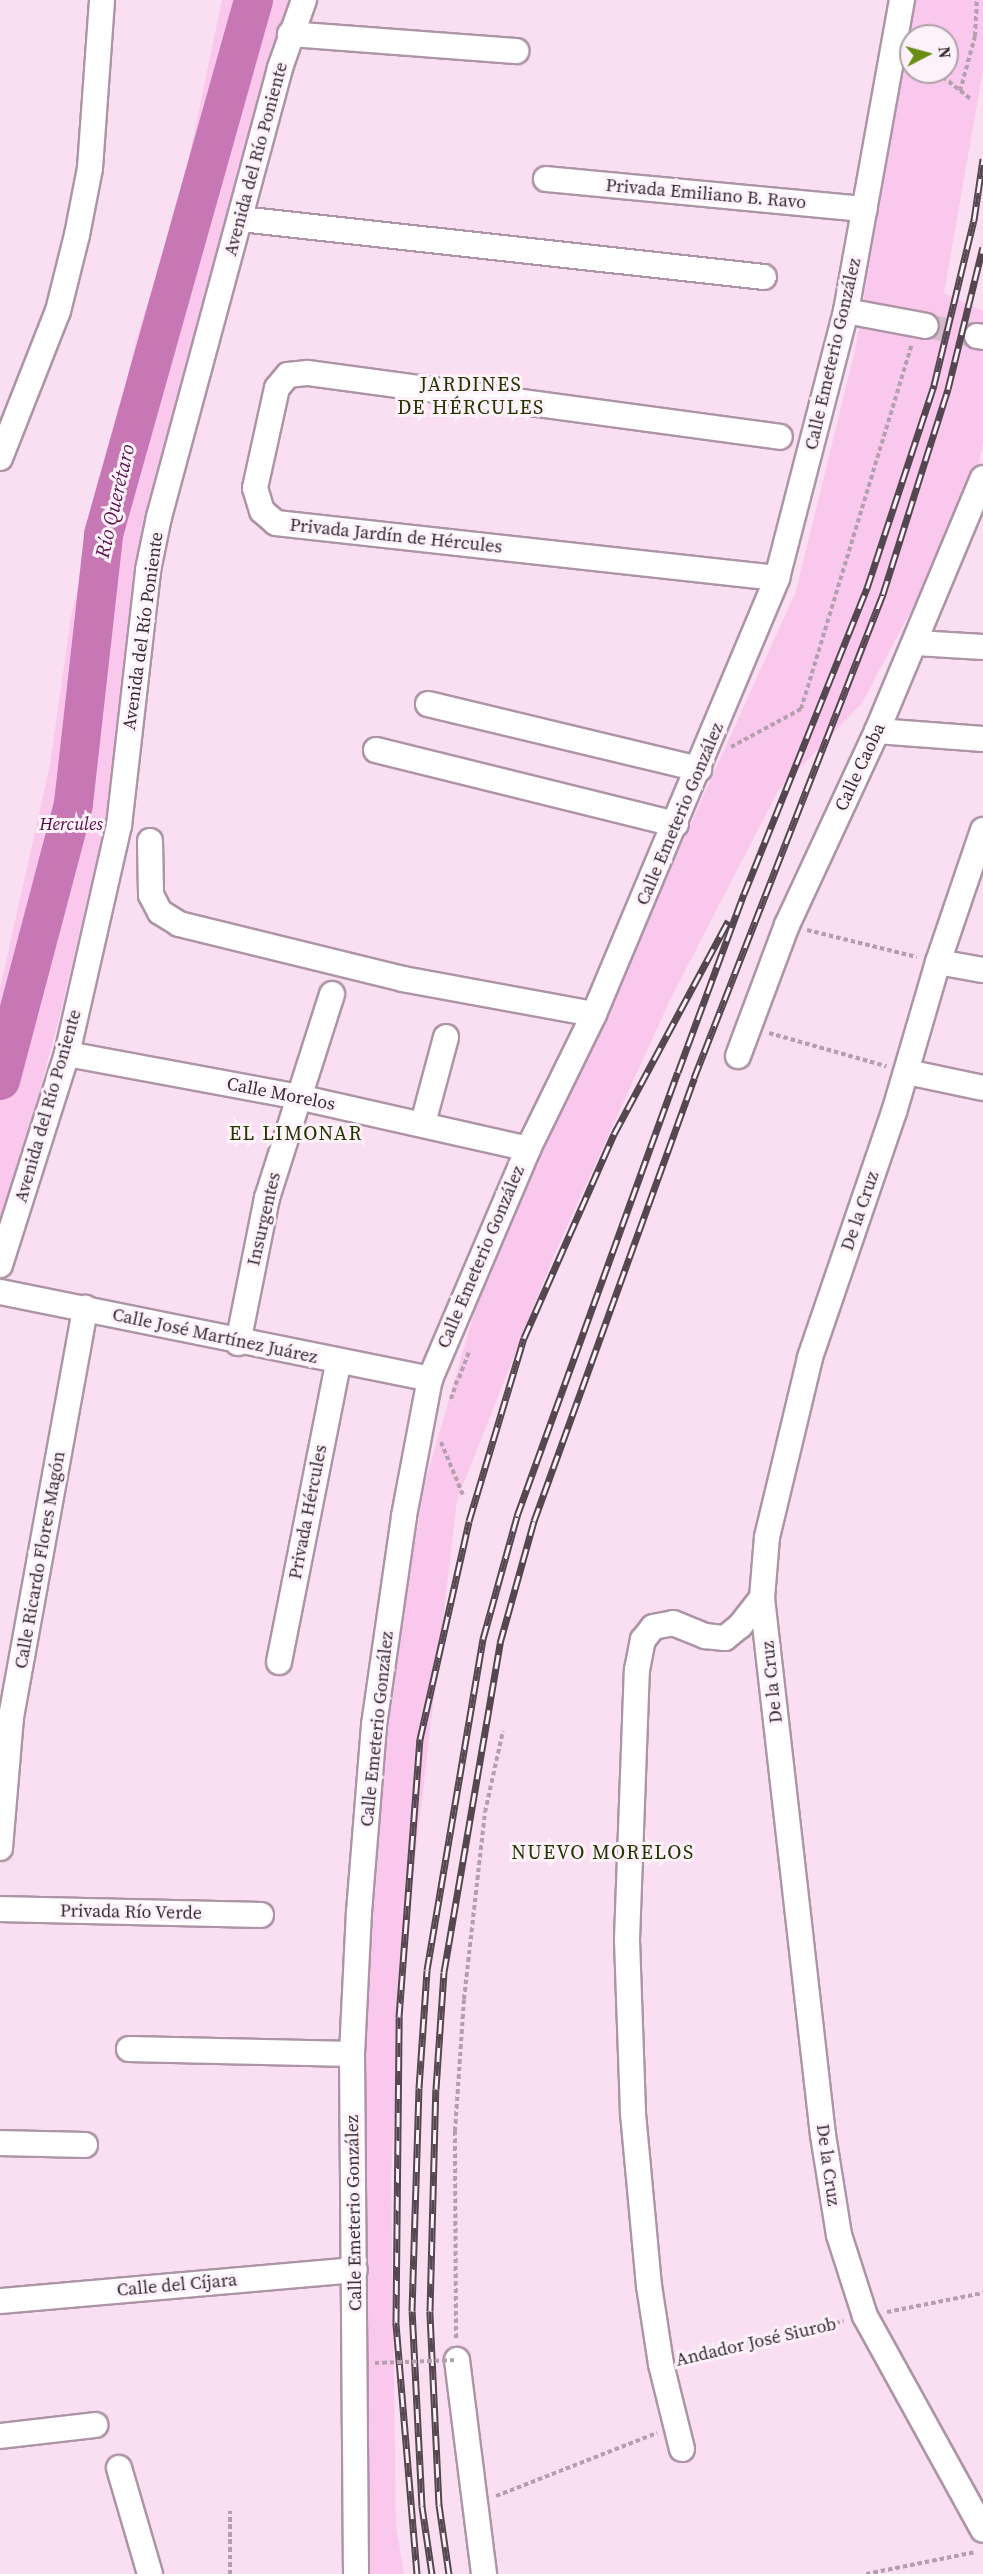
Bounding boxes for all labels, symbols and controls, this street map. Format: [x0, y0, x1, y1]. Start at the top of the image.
north arrow [899, 24, 959, 84]
text: N [933, 45, 956, 59]
street label: Avenida del Río Poniente [220, 60, 292, 258]
street label: Privada Emiliano B. Ravo [605, 174, 807, 214]
street label: Calle Emeterio González [800, 256, 866, 452]
district label: JARDINES DE HÉRCULES [397, 372, 545, 419]
water label: Río Querétaro [90, 442, 140, 560]
street label: Privada Jardín de Hércules [289, 514, 503, 558]
street label: Avenida del Río Poniente [118, 531, 168, 731]
street label: Calle Emeterio González [632, 720, 728, 908]
street label: Calle Caoba [830, 720, 890, 814]
park label: Hercules [39, 813, 103, 835]
street label: Avenida del Río Poniente [10, 1007, 86, 1205]
street label: Calle Morelos [225, 1073, 337, 1115]
district label: EL LIMONAR [229, 1121, 363, 1145]
street label: Calle Emeterio González [433, 1163, 529, 1351]
street label: De la Cruz [836, 1169, 884, 1253]
street label: Insurgentes [243, 1170, 285, 1268]
street label: Calle José Martínez Juárez [110, 1304, 320, 1368]
street label: Privada Hércules [284, 1443, 332, 1581]
street label: Calle Ricardo Flores Magón [10, 1450, 70, 1670]
street label: Calle Emeterio González [356, 1630, 398, 1828]
street label: De la Cruz [757, 1640, 787, 1724]
district label: NUEVO MORELOS [511, 1840, 695, 1864]
street label: Privada Río Verde [60, 1900, 202, 1924]
street label: Calle Emeterio González [341, 2115, 367, 2311]
street label: De la Cruz [812, 2123, 844, 2207]
street label: Calle del Cíjara [116, 2269, 238, 2301]
street label: Andador José Siurob [674, 2313, 838, 2371]

